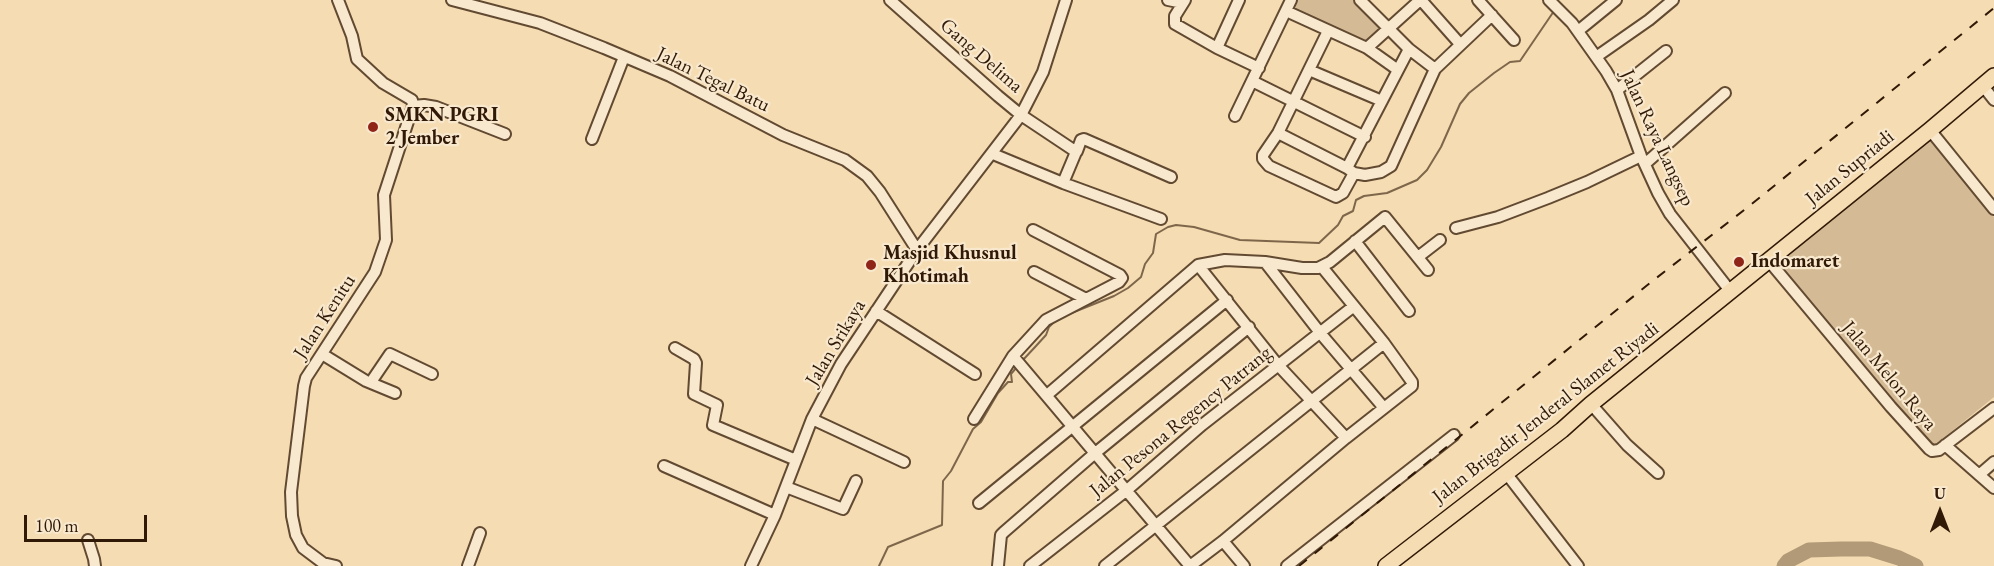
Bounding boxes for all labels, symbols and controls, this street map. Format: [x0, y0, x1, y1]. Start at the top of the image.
street label: Gang Delima [935, 14, 1027, 98]
street label: Jalan Tegal Batu [652, 42, 774, 118]
street label: Jalan Raya Langsep [1615, 66, 1699, 210]
place label: SMKN PGRI 2 Jember [385, 104, 498, 151]
marker: SMKN PGRI 2 Jember [366, 120, 380, 134]
street label: Jalan Supriadi [1801, 125, 1899, 211]
place label: Masjid Khusnul Khotimah [883, 242, 1017, 289]
place label: Indomaret [1751, 250, 1839, 274]
marker: Indomaret [1732, 255, 1746, 269]
marker: Masjid Khusnul Khotimah [864, 258, 878, 272]
street label: Jalan Kenitu [289, 270, 361, 364]
street label: Jalan Srikaya [801, 295, 871, 391]
street label: Jalan Melon Raya [1836, 316, 1942, 436]
street label: Jalan Brigadir Jenderal Slamet Riyadi [1428, 317, 1664, 509]
street label: Jalan Pesona Regency Patrang [1085, 341, 1277, 503]
north arrow [1910, 482, 1970, 542]
text: U [1934, 483, 1946, 504]
scale bar [27, 503, 150, 541]
text: 100 m [35, 514, 79, 537]

